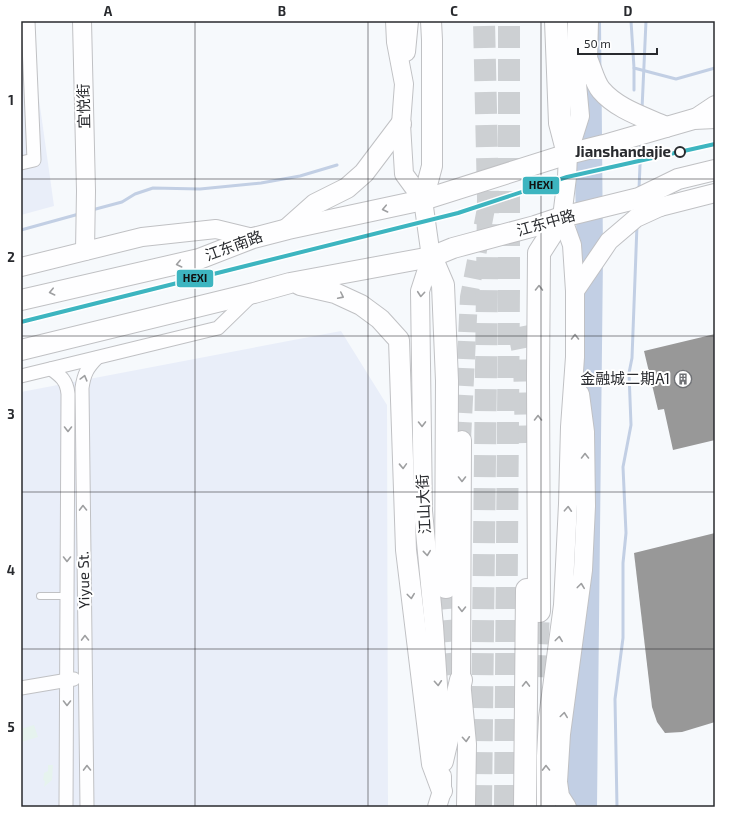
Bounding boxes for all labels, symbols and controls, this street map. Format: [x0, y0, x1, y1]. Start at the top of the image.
text: A [104, 3, 113, 19]
text: B [278, 3, 286, 19]
text: C [450, 3, 458, 19]
text: D [624, 3, 633, 19]
scale bar [578, 30, 657, 56]
text: 50 m [584, 36, 611, 50]
street label: 宜悦街 [74, 83, 92, 129]
text: 1 [8, 92, 14, 108]
place label: Jianshandajie [575, 142, 671, 160]
marker: Jianshandajie [674, 146, 686, 158]
line badge: HEXI [522, 176, 560, 195]
text: HEXI [529, 178, 553, 191]
one-way arrow [382, 204, 388, 212]
street label: 江东中路 [514, 205, 577, 239]
street label: 江东南路 [202, 226, 265, 264]
text: 2 [7, 249, 15, 265]
one-way arrow [176, 259, 182, 267]
line badge: HEXI [176, 269, 214, 288]
text: HEXI [183, 271, 207, 284]
one-way arrow [535, 285, 543, 291]
one-way arrow [49, 288, 55, 296]
one-way arrow [337, 291, 345, 299]
one-way arrow [417, 291, 426, 297]
one-way arrow [571, 334, 579, 340]
place label: 金融城二期A1 [580, 369, 670, 387]
building icon: 金融城二期A1 [673, 369, 693, 389]
one-way arrow [79, 375, 88, 382]
text: 3 [7, 406, 15, 422]
one-way arrow [534, 415, 542, 421]
one-way arrow [418, 421, 426, 427]
one-way arrow [64, 426, 72, 432]
one-way arrow [581, 453, 589, 459]
one-way arrow [399, 463, 407, 469]
street label: 江山大街 [412, 474, 434, 534]
one-way arrow [458, 476, 466, 482]
one-way arrow [79, 505, 87, 511]
one-way arrow [563, 506, 572, 512]
one-way arrow [422, 550, 431, 556]
street label: Yiyue St. [73, 551, 93, 609]
one-way arrow [63, 556, 71, 562]
text: 4 [7, 562, 15, 578]
one-way arrow [576, 583, 585, 589]
one-way arrow [406, 593, 415, 599]
one-way arrow [458, 606, 466, 612]
one-way arrow [81, 635, 89, 641]
one-way arrow [554, 636, 563, 642]
one-way arrow [434, 680, 442, 686]
one-way arrow [522, 681, 530, 687]
one-way arrow [63, 700, 71, 706]
one-way arrow [559, 712, 568, 718]
text: 5 [7, 719, 15, 735]
one-way arrow [462, 736, 471, 742]
one-way arrow [82, 765, 91, 771]
one-way arrow [542, 765, 550, 771]

